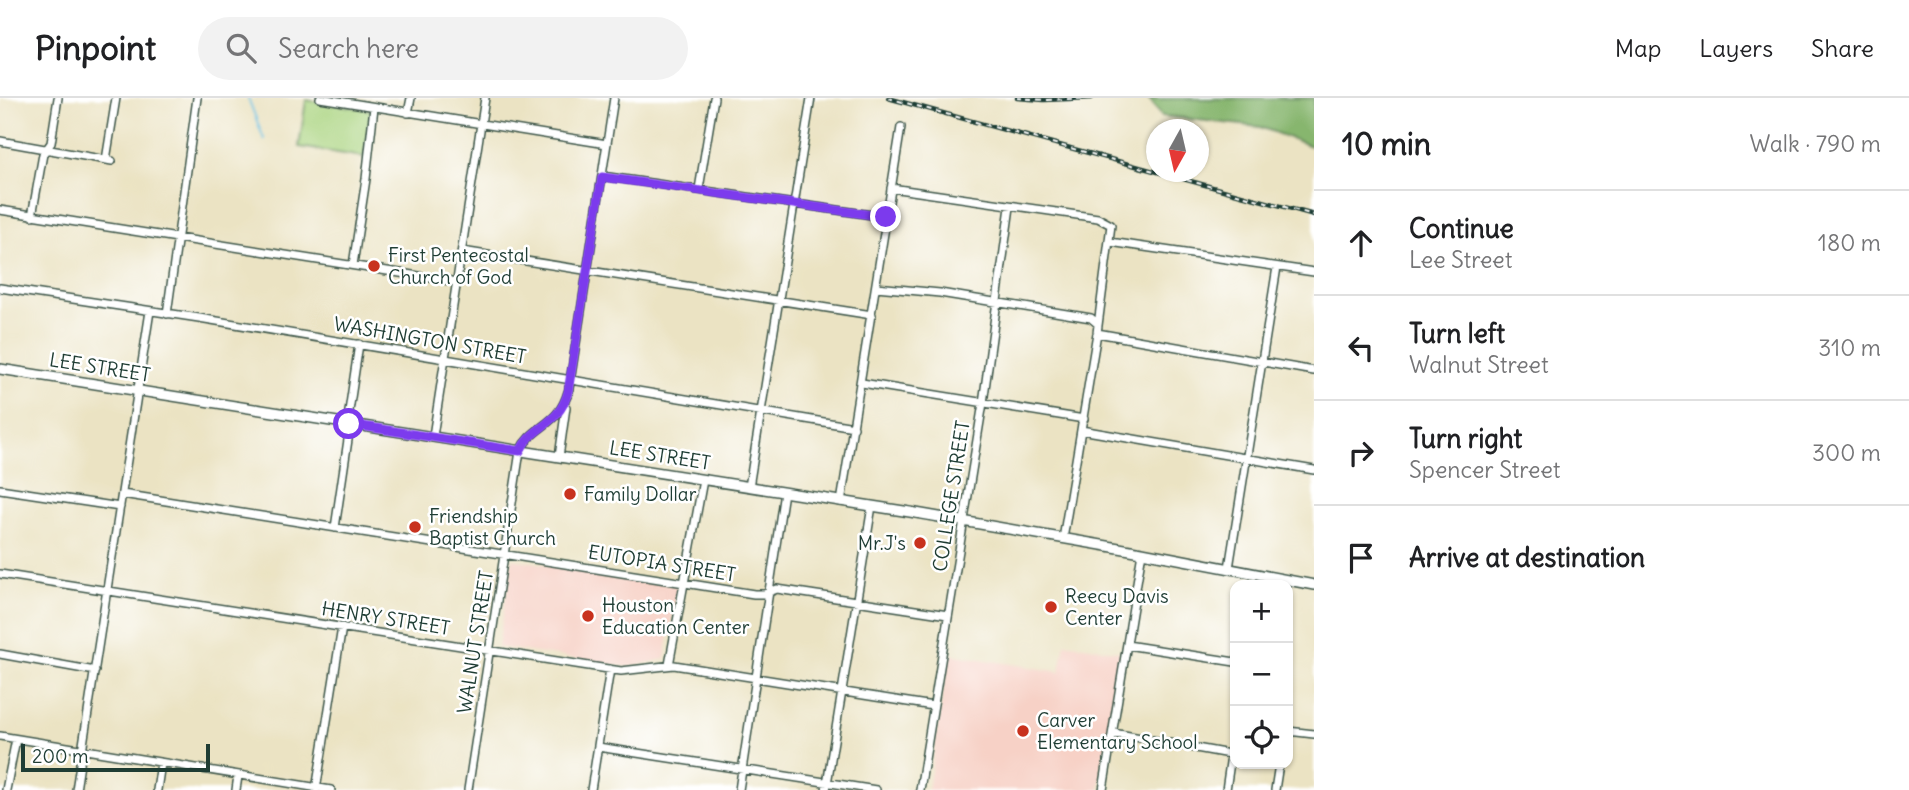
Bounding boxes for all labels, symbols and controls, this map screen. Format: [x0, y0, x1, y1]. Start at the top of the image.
search box [198, 17, 688, 80]
text: Pinpoint [35, 27, 156, 69]
icon: search [222, 29, 260, 67]
text: Search here [278, 32, 419, 65]
text: Map [1615, 33, 1661, 63]
text: Layers [1699, 33, 1773, 63]
text: Share [1811, 33, 1874, 63]
north arrow [1146, 119, 1209, 182]
text: 10 min [1342, 125, 1431, 163]
text: Walk · 790 m [1750, 129, 1881, 158]
route end [870, 201, 901, 232]
text: Continue [1409, 212, 1514, 245]
icon: ahead [1342, 224, 1380, 262]
text: 180 m [1818, 228, 1881, 257]
place label: First Pentecostal Church of God [388, 243, 529, 289]
text: Lee Street [1409, 245, 1512, 274]
marker: First Pentecostal Church of God [366, 258, 382, 274]
street label: WASHINGTON STREET [332, 311, 528, 369]
text: Turn left [1409, 317, 1505, 350]
icon: left [1342, 329, 1380, 367]
text: 310 m [1818, 333, 1881, 362]
street label: LEE STREET [48, 347, 152, 387]
text: Walnut Street [1409, 350, 1549, 379]
route start [333, 408, 364, 439]
street label: COLLEGE STREET [927, 419, 975, 573]
text: Turn right [1409, 422, 1522, 455]
icon: right [1342, 434, 1380, 472]
street label: LEE STREET [608, 435, 712, 475]
text: 300 m [1812, 438, 1881, 467]
text: Spencer Street [1409, 455, 1561, 484]
place label: Family Dollar [584, 482, 697, 506]
marker: Family Dollar [562, 486, 578, 502]
place label: Friendship Baptist Church [429, 504, 556, 550]
marker: Friendship Baptist Church [407, 519, 423, 535]
place label: Mr.J's [858, 531, 906, 555]
marker: Mr.J's [912, 535, 928, 551]
street label: EUTOPIA STREET [586, 539, 738, 587]
icon: arrive [1342, 539, 1380, 577]
text: Arrive at destination [1409, 541, 1645, 574]
street label: WALNUT STREET [452, 569, 498, 715]
map controls [1230, 580, 1293, 769]
button: + [1230, 580, 1293, 643]
place label: Reecy Davis Center [1065, 584, 1169, 630]
place label: Houston Education Center [602, 593, 750, 639]
street label: HENRY STREET [320, 596, 452, 640]
marker: Reecy Davis Center [1043, 599, 1059, 615]
marker: Houston Education Center [580, 608, 596, 624]
button: − [1230, 643, 1293, 706]
button: locate [1230, 706, 1293, 769]
place label: Carver Elementary School [1037, 708, 1198, 754]
marker: Carver Elementary School [1015, 723, 1031, 739]
scale bar [21, 741, 210, 773]
text: 200 m [32, 744, 89, 768]

